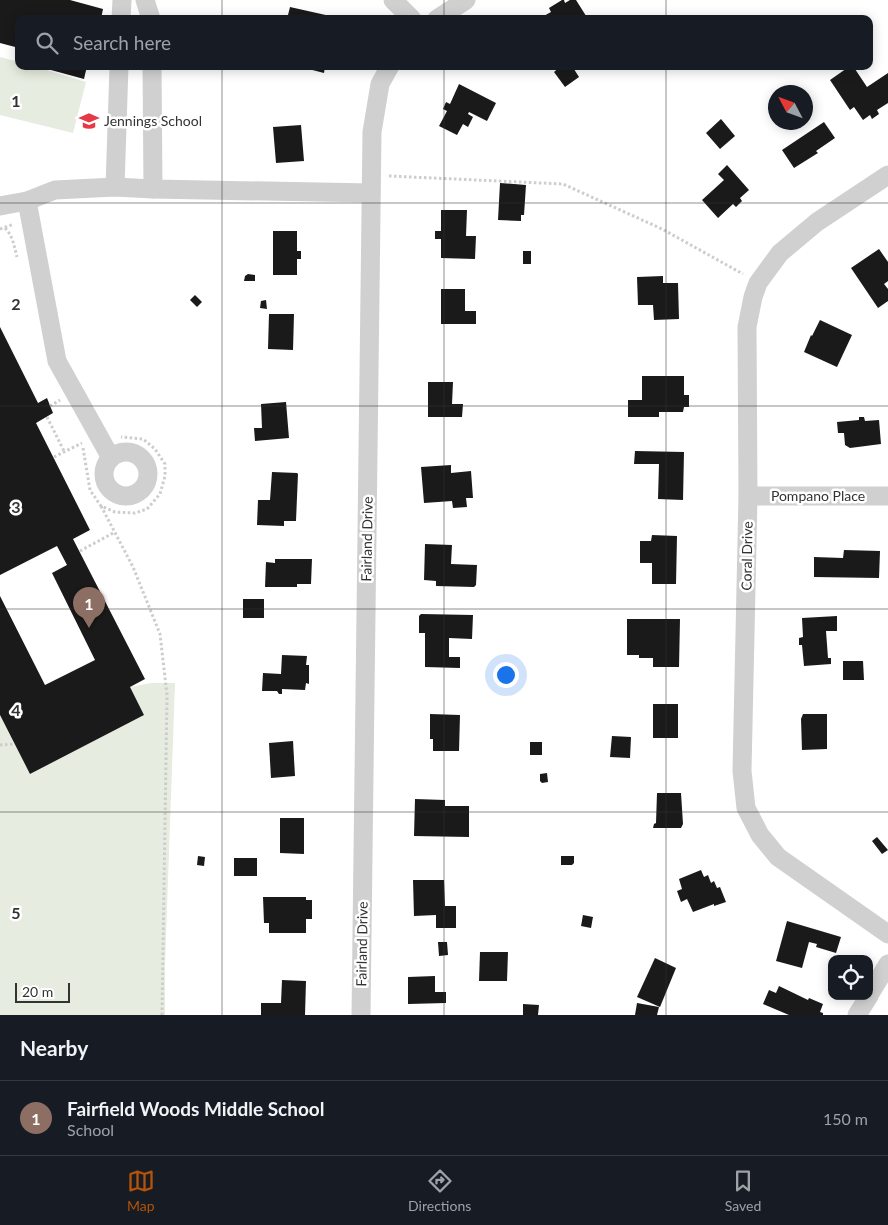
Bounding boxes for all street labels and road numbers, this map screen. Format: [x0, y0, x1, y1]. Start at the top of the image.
street label: Pompano Place [771, 487, 865, 504]
street label: Fairland Drive [357, 496, 376, 582]
street label: Coral Drive [737, 521, 756, 591]
street label: Fairland Drive [352, 901, 371, 987]

